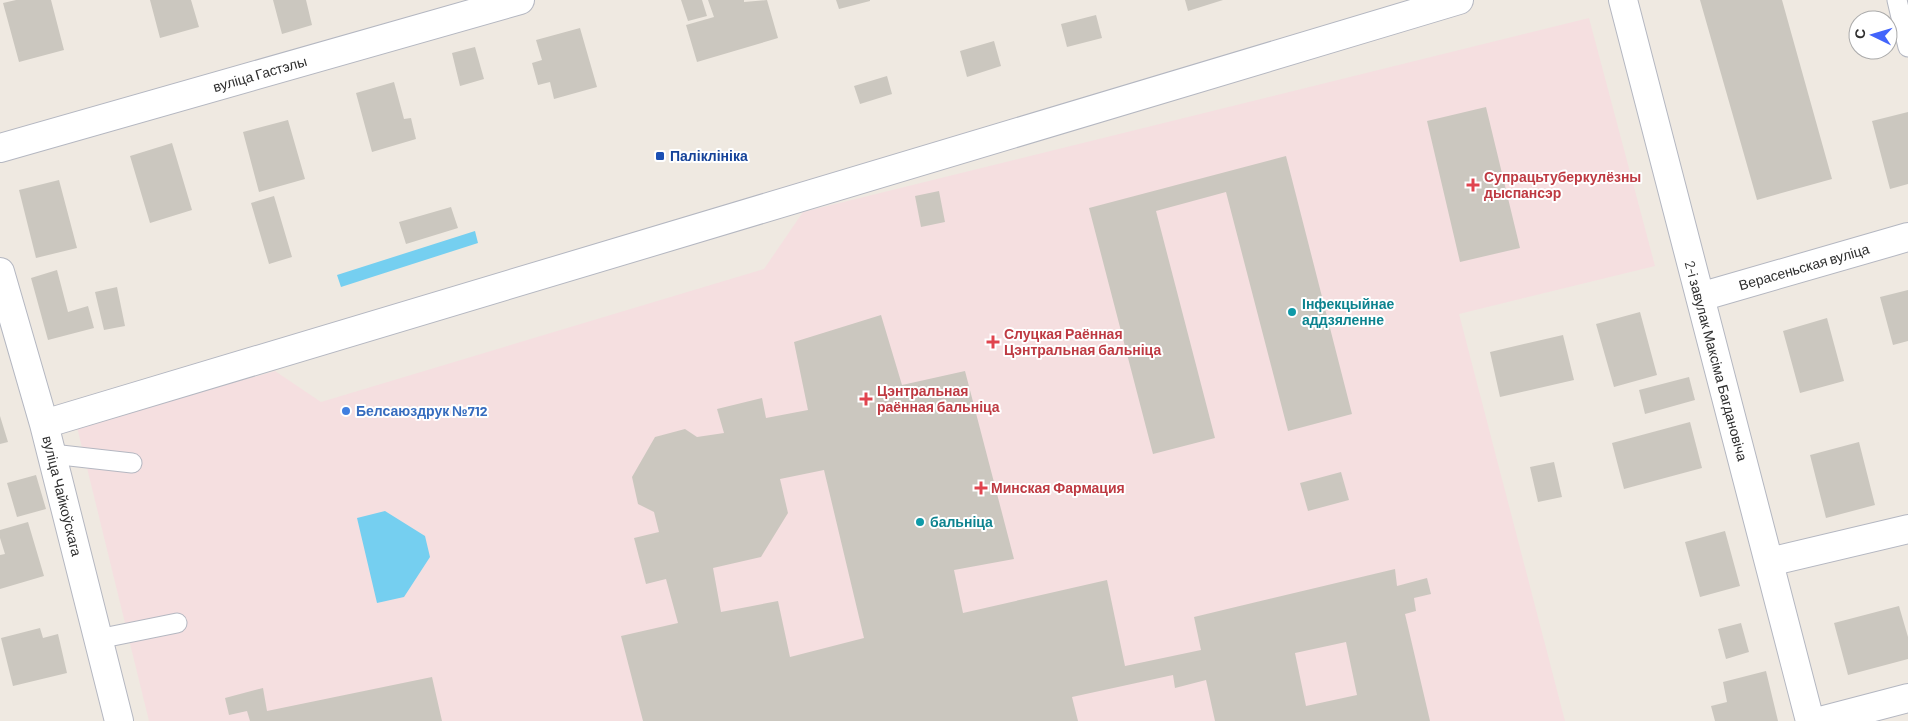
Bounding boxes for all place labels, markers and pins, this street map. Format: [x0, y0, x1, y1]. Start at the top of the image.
place label: Паліклініка [670, 147, 748, 164]
marker: Паліклініка [654, 150, 666, 162]
place label: Супрацьтуберкулёзны дыспансэр [1484, 168, 1641, 201]
marker: Супрацьтуберкулёзны дыспансэр [1466, 178, 1480, 192]
place label: Інфекцыйнае аддзяленне [1302, 295, 1395, 328]
marker: Інфекцыйнае аддзяленне [1286, 306, 1298, 318]
place label: Слуцкая Раённая Цэнтральная бальніца [1004, 325, 1161, 358]
marker: Слуцкая Раённая Цэнтральная бальніца [986, 335, 1000, 349]
place label: Цэнтральная раённая бальніца [877, 382, 1000, 415]
marker: Цэнтральная раённая бальніца [859, 392, 873, 406]
place label: Белсаюздрук №712 [356, 402, 488, 419]
marker: Белсаюздрук №712 [340, 405, 352, 417]
place label: Минская Фармация [991, 479, 1125, 496]
marker: Минская Фармация [975, 482, 987, 494]
place label: бальніца [930, 513, 993, 530]
marker: бальніца [914, 516, 926, 528]

